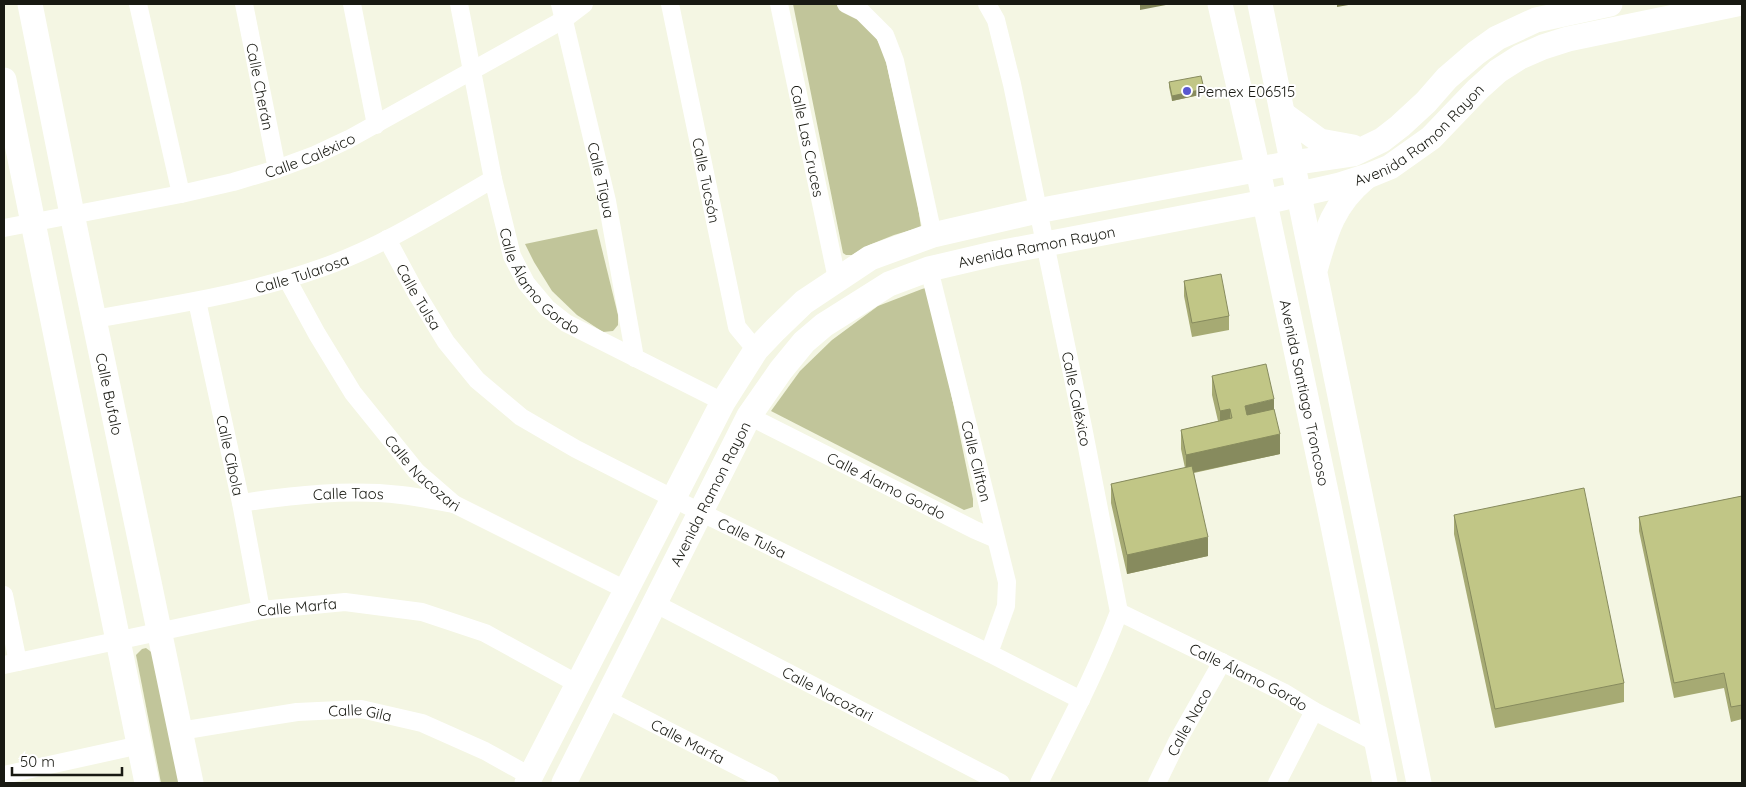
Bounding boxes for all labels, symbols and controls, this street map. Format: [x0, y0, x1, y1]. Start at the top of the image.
street label: Calle Cherán [242, 41, 278, 132]
street label: Avenida Ramon Rayon [1352, 79, 1488, 189]
place label: Pemex E06515 [1197, 82, 1295, 101]
street label: Calle Las Cruces [787, 83, 829, 199]
marker: Pemex E06515 [1181, 85, 1193, 97]
street label: Calle Caléxico [262, 128, 358, 182]
street label: Calle Tucsón [688, 136, 725, 225]
street label: Calle Tigua [584, 140, 619, 220]
street label: Avenida Ramon Rayon [956, 221, 1117, 271]
street label: Calle Álamo Gordo [496, 226, 583, 338]
street label: Calle Tularosa [253, 249, 351, 297]
street label: Calle Tulsa [392, 260, 446, 333]
street label: Avenida Santiago Troncoso [1276, 298, 1334, 488]
street label: Calle Caléxico [1058, 350, 1096, 448]
street label: Calle Bufalo [92, 351, 127, 437]
street label: Calle Cíbola [213, 413, 249, 497]
street label: Avenida Ramon Rayon [665, 418, 754, 569]
street label: Calle Clifton [958, 419, 996, 504]
street label: Calle Nacozari [381, 431, 463, 515]
street label: Calle Álamo Gordo [824, 447, 949, 523]
street label: Calle Taos [312, 483, 384, 504]
street label: Calle Tulsa [715, 513, 789, 562]
street label: Calle Marfa [256, 593, 338, 620]
street label: Calle Álamo Gordo [1187, 638, 1312, 715]
street label: Calle Nacozari [779, 662, 877, 725]
street label: Calle Naco [1162, 684, 1215, 759]
street label: Calle Gila [328, 699, 394, 725]
street label: Calle Marfa [648, 714, 728, 768]
scale bar [12, 744, 122, 776]
text: 50 m [20, 752, 55, 771]

